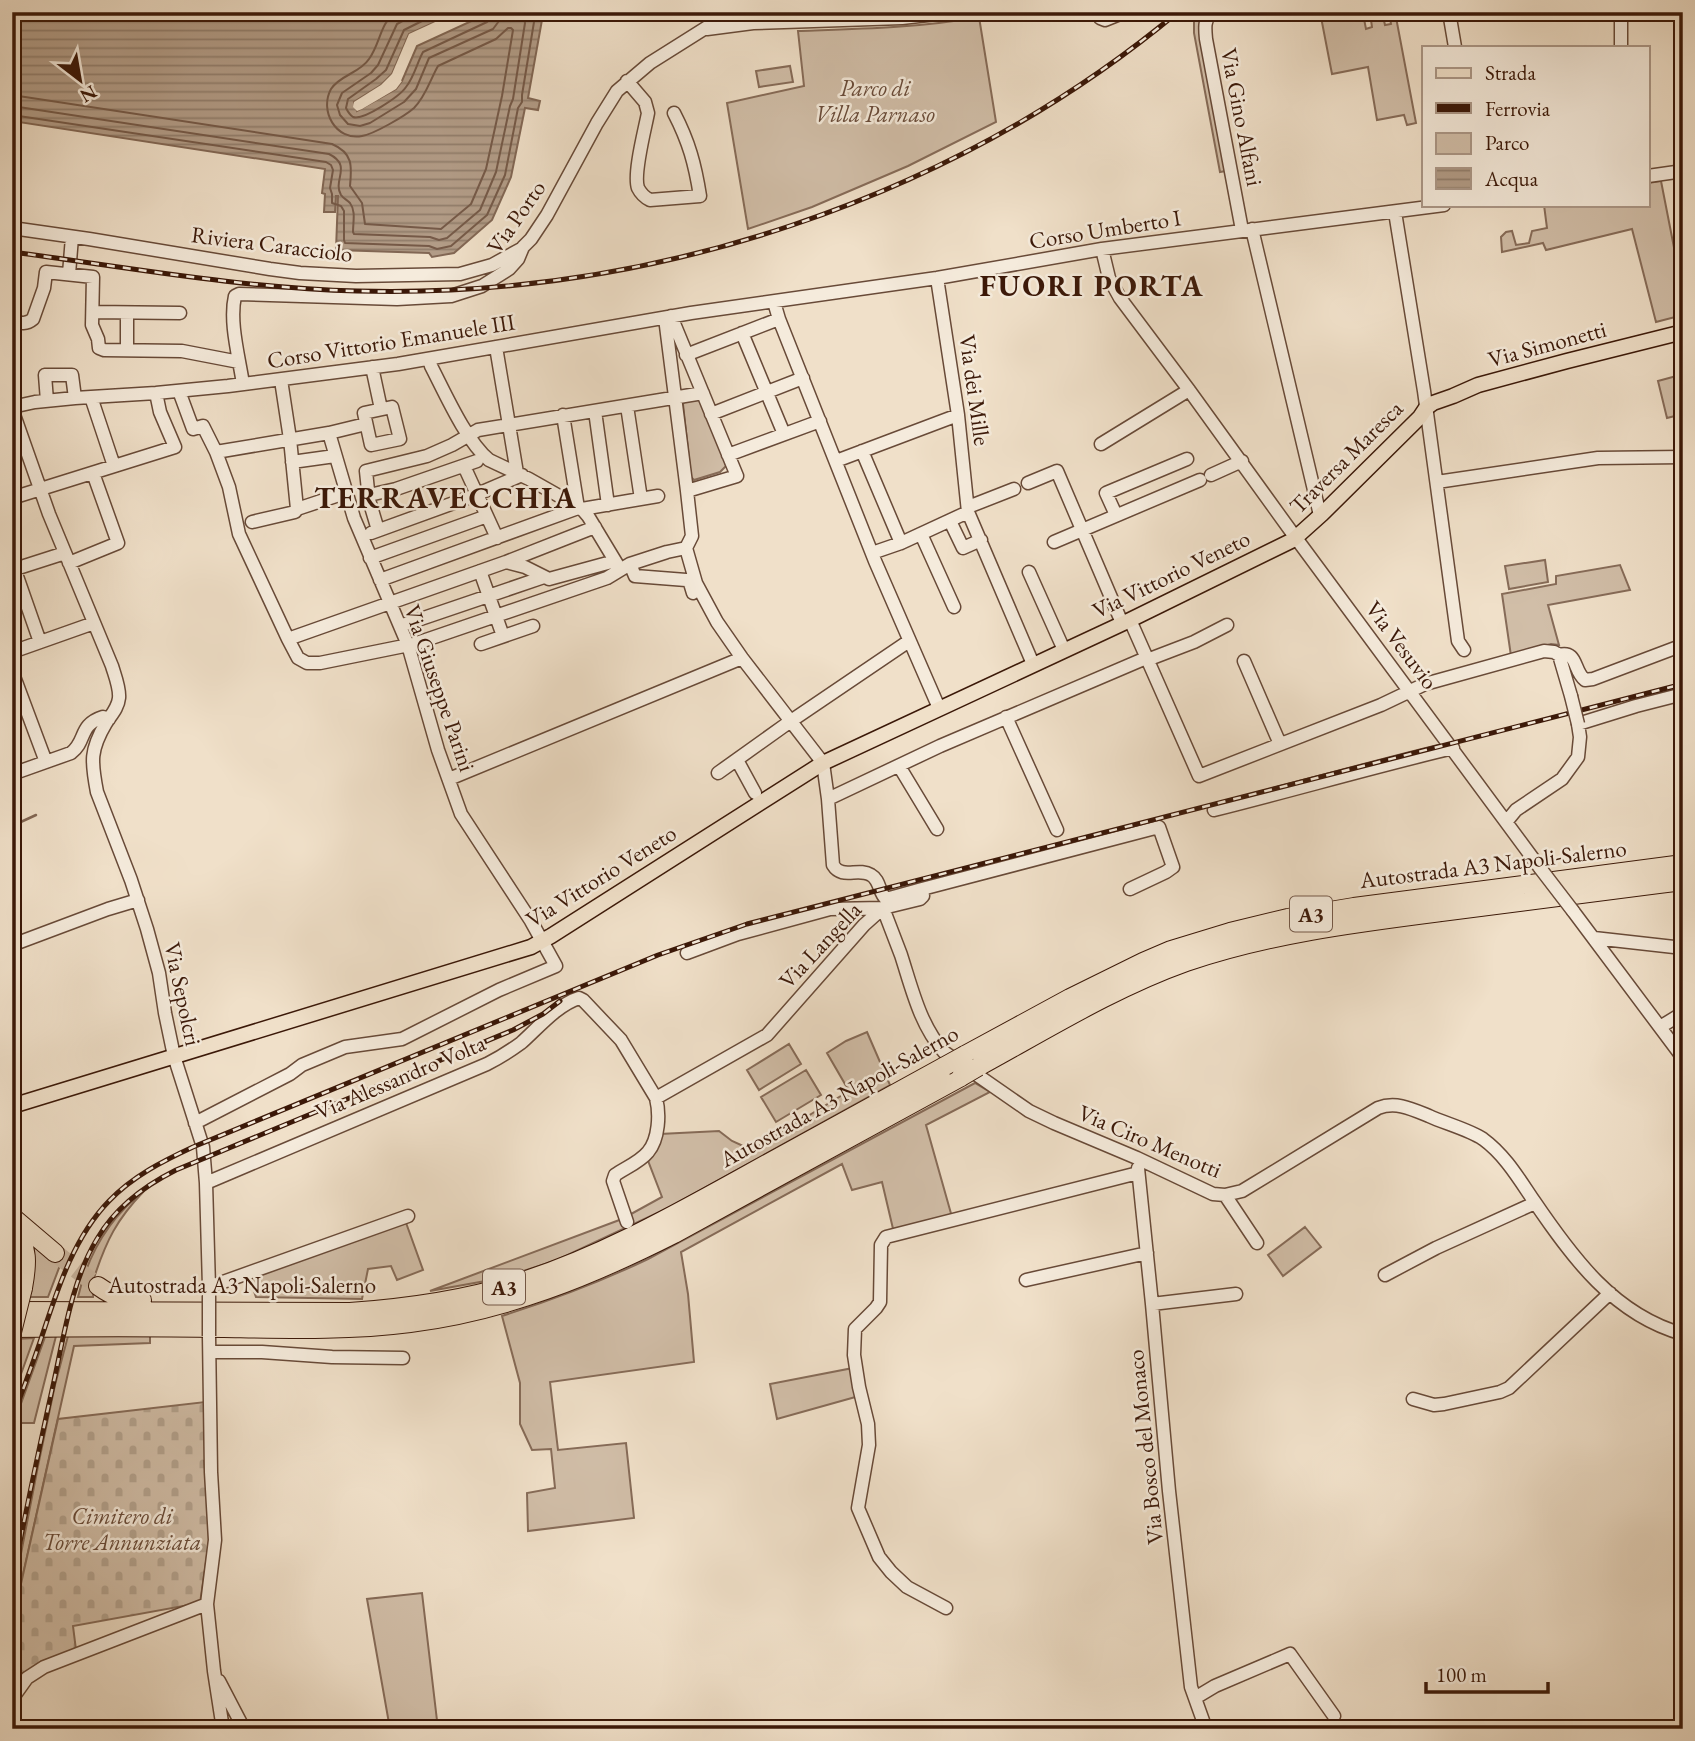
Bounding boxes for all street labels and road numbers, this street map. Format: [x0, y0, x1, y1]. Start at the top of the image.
street label: Via Gino Alfani [1214, 45, 1270, 189]
street label: Via Porto [480, 174, 552, 260]
street label: Corso Umberto I [1027, 202, 1183, 256]
street label: Riviera Caracciolo [190, 219, 354, 269]
street label: Corso Vittorio Emanuele III [265, 307, 517, 375]
street label: Via Simonetti [1485, 314, 1610, 374]
street label: Via dei Mille [952, 333, 998, 447]
street label: Traversa Maresca [1283, 393, 1410, 520]
street label: Via Vittorio Veneto [1087, 523, 1255, 625]
street label: Via Vesuvio [1359, 595, 1445, 695]
street label: Via Giuseppe Parini [397, 601, 483, 776]
street label: Via Vittorio Veneto [520, 818, 682, 934]
street label: Autostrada A3 Napoli-Salerno [1357, 833, 1628, 895]
street label: Via Langella [772, 895, 868, 995]
road number: A3 [1290, 897, 1332, 932]
street label: Via Sepolcri [157, 940, 209, 1049]
street label: Autostrada A3 Napoli-Salerno [713, 1018, 964, 1175]
street label: Via Alessandro Volta [310, 1027, 491, 1126]
street label: Via Ciro Menotti [1074, 1097, 1227, 1185]
street label: Autostrada A3 Napoli-Salerno [107, 1270, 376, 1300]
road number: A3 [483, 1270, 525, 1304]
street label: Via Bosco del Monaco [1120, 1348, 1170, 1546]

